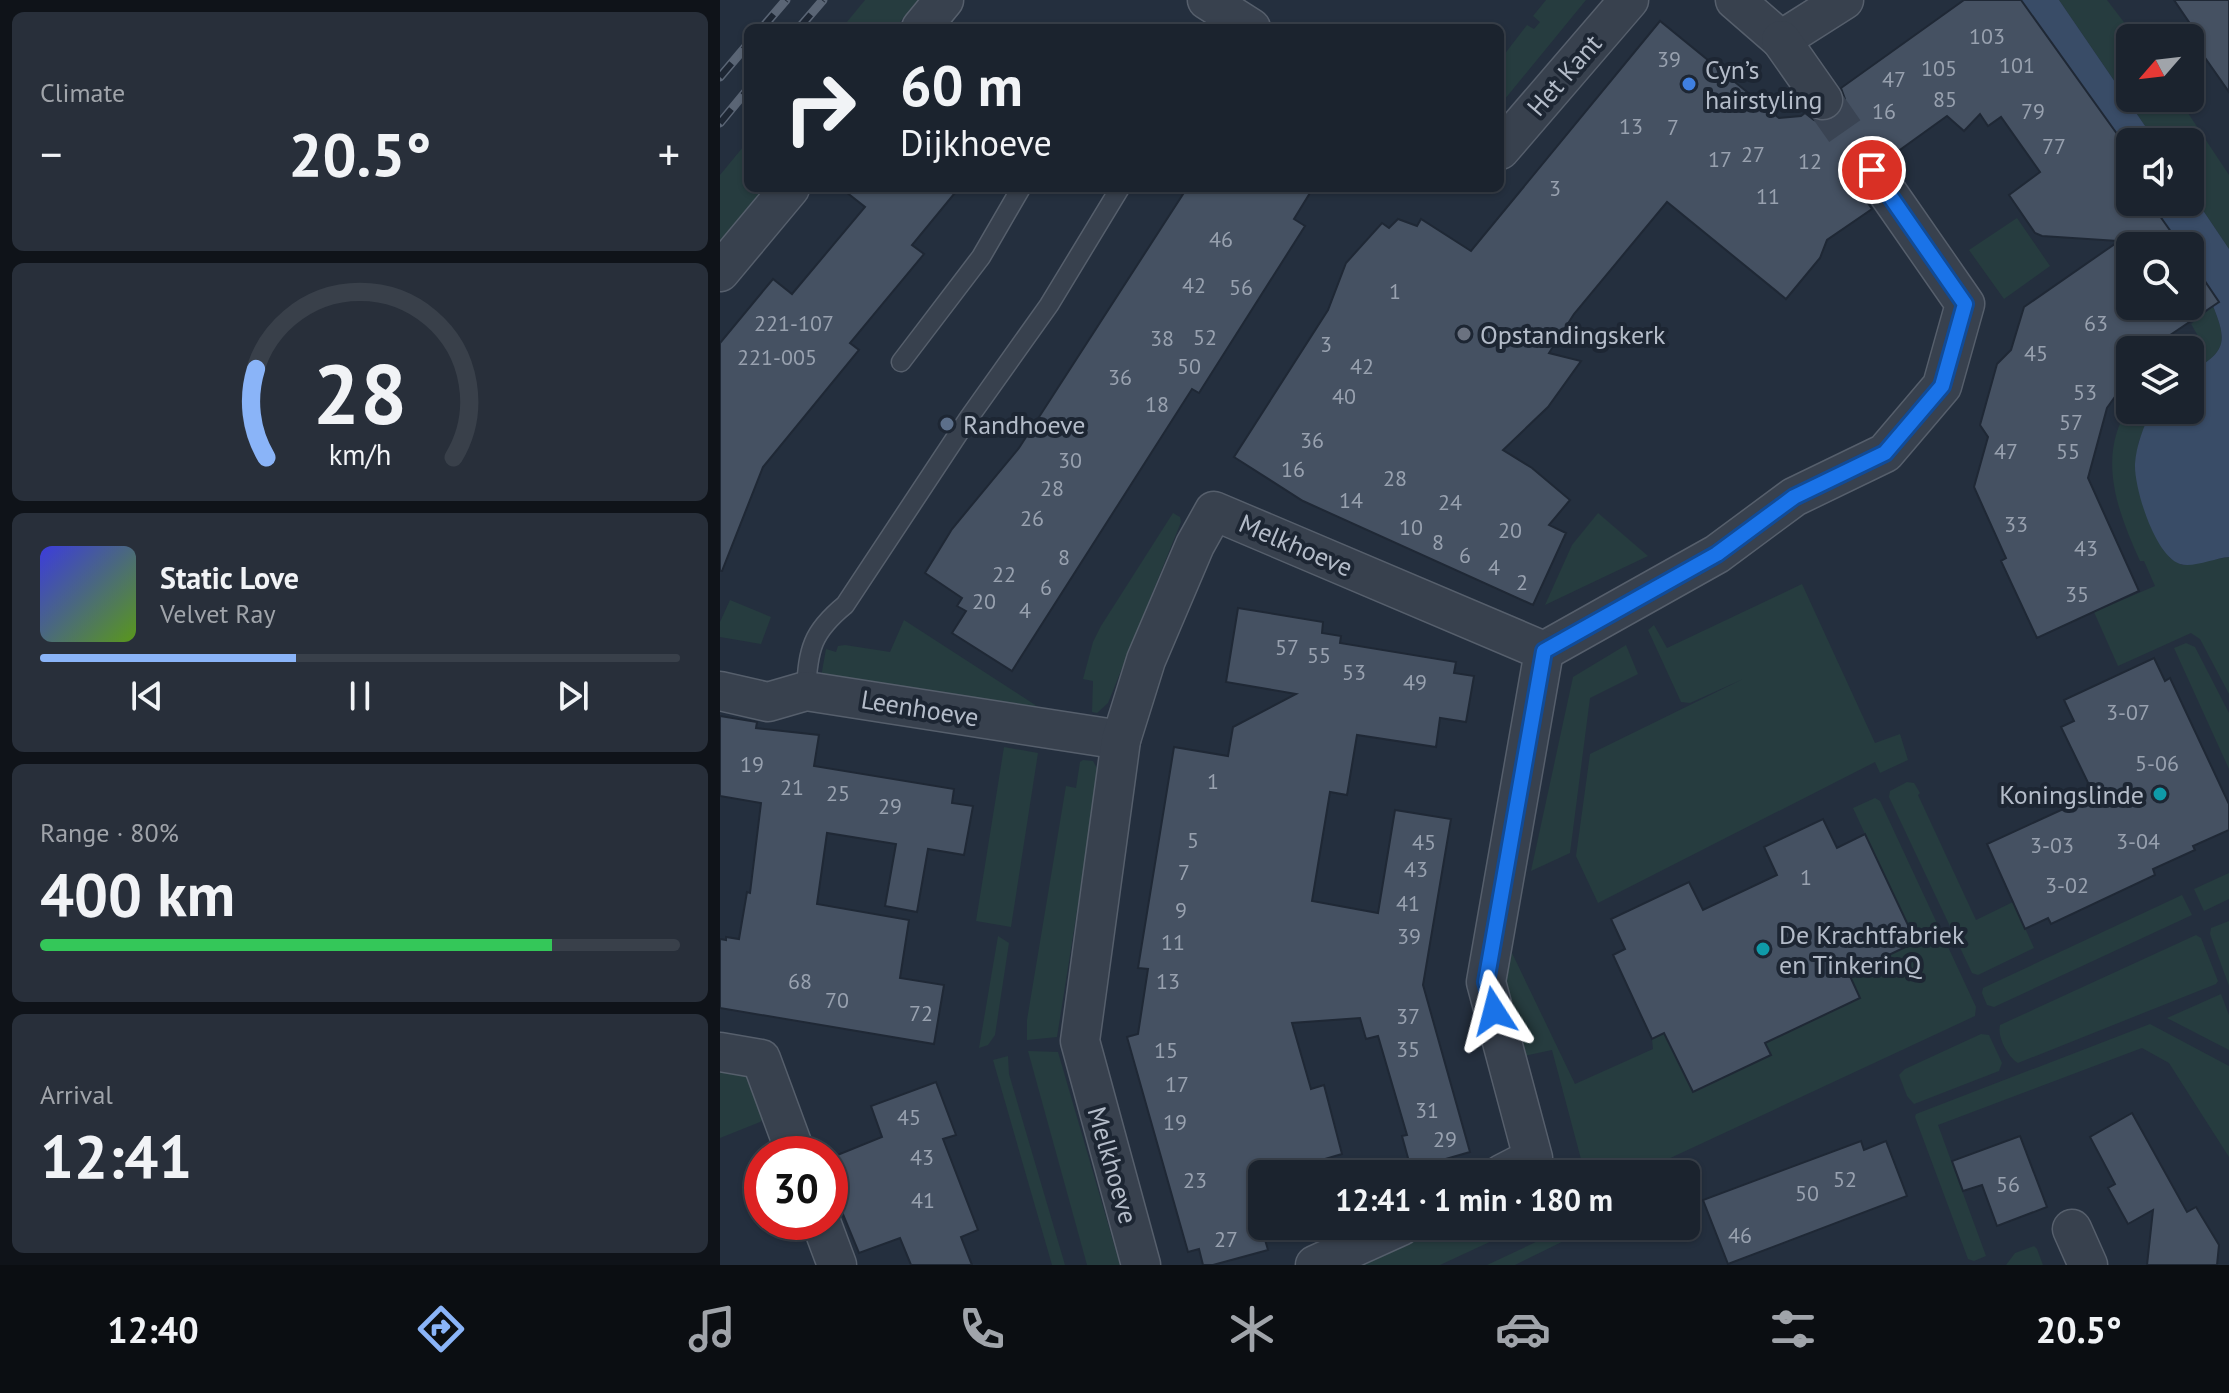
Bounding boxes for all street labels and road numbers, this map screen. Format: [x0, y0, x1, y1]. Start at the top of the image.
street label: Het Kant [1520, 27, 1609, 123]
street label: Melkhoeve [1234, 506, 1358, 584]
street label: Leenhoeve [859, 682, 981, 734]
street label: Melkhoeve [1081, 1103, 1145, 1227]

